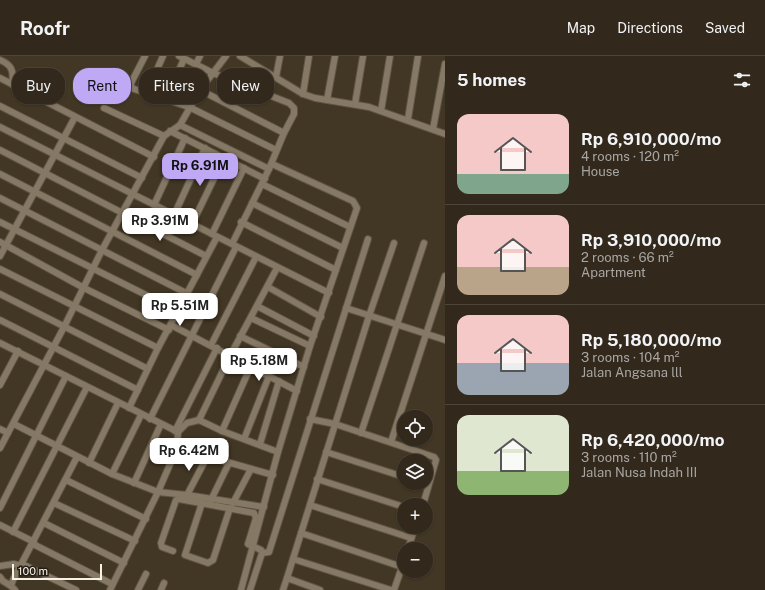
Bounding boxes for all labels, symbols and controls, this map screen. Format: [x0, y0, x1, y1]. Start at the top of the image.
text: Roofr [20, 17, 70, 39]
text: Map [567, 20, 595, 36]
text: Directions [617, 20, 683, 36]
text: Saved [705, 20, 745, 36]
chip: Buy [12, 68, 65, 104]
chip: Rent [73, 68, 131, 104]
chip: Filters [139, 68, 209, 104]
chip: New [217, 68, 274, 104]
icon: filters [731, 69, 753, 91]
text: 5 homes [457, 70, 526, 90]
text: Rp 6,910,000/mo [581, 129, 721, 149]
icon: home [489, 130, 537, 178]
text: 4 rooms · 120 m² [581, 149, 679, 164]
pin: Rp 6.91M [159, 153, 241, 187]
text: Rp 6.91M [171, 158, 229, 173]
text: House [581, 164, 620, 179]
pin: Rp 3.91M [119, 208, 201, 242]
text: Rp 3.91M [131, 213, 189, 228]
text: Rp 3,910,000/mo [581, 230, 721, 250]
icon: home [489, 231, 537, 279]
text: 2 rooms · 66 m² [581, 250, 674, 265]
text: Apartment [581, 265, 646, 280]
pin: Rp 5.51M [139, 293, 221, 327]
text: Rp 5.51M [151, 298, 209, 313]
text: Rp 5,180,000/mo [581, 330, 722, 350]
icon: home [489, 331, 537, 379]
pin: Rp 5.18M [218, 348, 300, 382]
text: 3 rooms · 104 m² [581, 350, 680, 365]
text: Rp 5.18M [230, 353, 288, 368]
text: Jalan Angsana lll [581, 365, 683, 380]
map controls [397, 410, 433, 578]
button: locate [397, 410, 433, 446]
text: Rp 6,420,000/mo [581, 430, 725, 450]
icon: home [489, 431, 537, 479]
pin: Rp 6.42M [148, 438, 230, 472]
text: Rp 6.42M [159, 443, 219, 458]
text: 3 rooms · 110 m² [581, 450, 677, 465]
button: layers [397, 454, 433, 490]
text: Jalan Nusa Indah III [581, 465, 697, 480]
button: + [397, 498, 433, 534]
button: − [397, 542, 433, 578]
scale bar [12, 562, 102, 581]
text: 100 m [18, 565, 48, 577]

